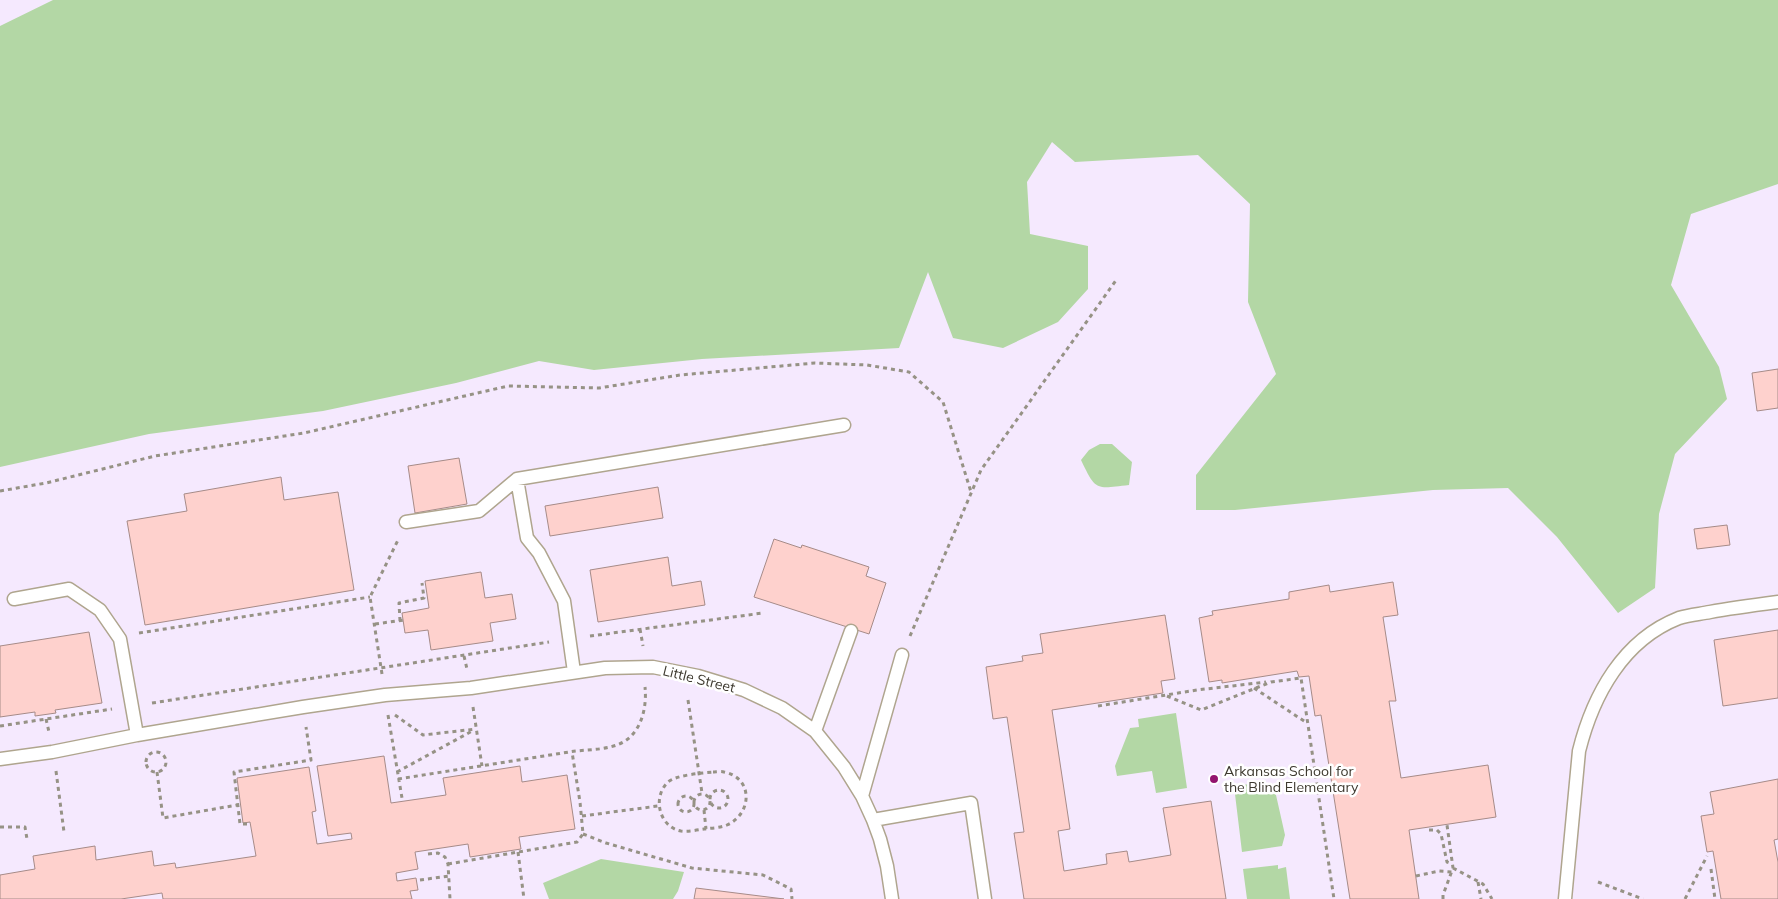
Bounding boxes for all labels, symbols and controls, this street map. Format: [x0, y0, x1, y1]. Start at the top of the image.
street label: Little Street [661, 661, 737, 697]
place label: Arkansas School for the Blind Elementary [1224, 762, 1359, 796]
marker: Arkansas School for the Blind Elementary [1208, 773, 1220, 785]

